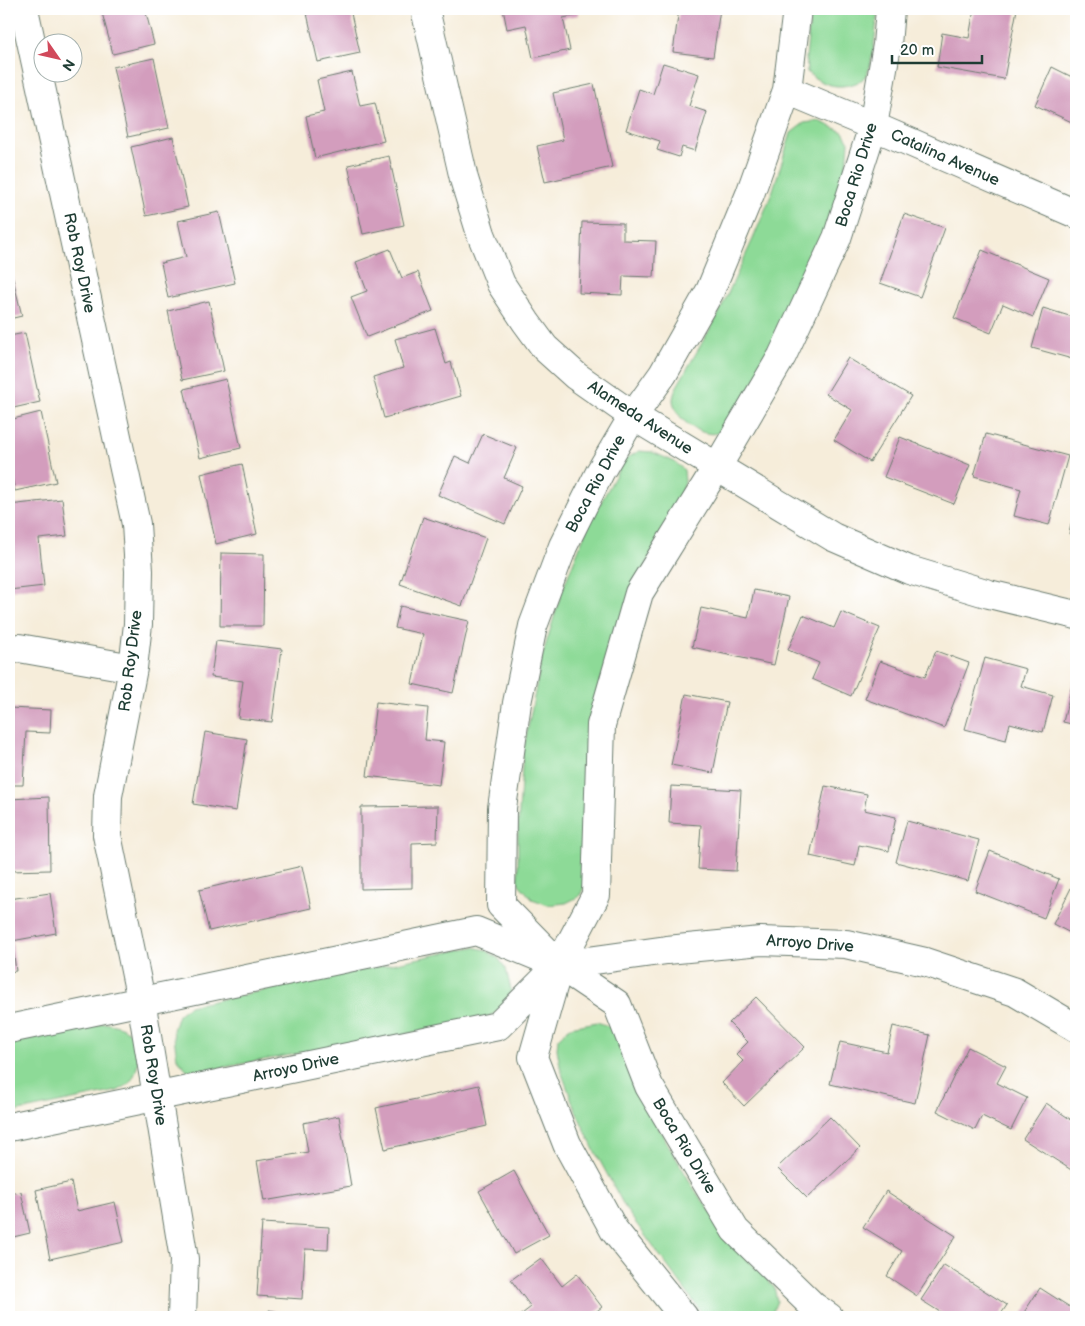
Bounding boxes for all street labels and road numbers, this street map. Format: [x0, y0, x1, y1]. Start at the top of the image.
street label: Boca Rio Drive [832, 120, 882, 229]
street label: Catalina Avenue [888, 125, 1003, 191]
street label: Rob Roy Drive [59, 211, 99, 315]
street label: Alameda Avenue [584, 377, 696, 459]
street label: Boca Rio Drive [562, 431, 630, 536]
street label: Rob Roy Drive [115, 609, 147, 713]
street label: Arroyo Drive [766, 931, 855, 957]
street label: Rob Roy Drive [136, 1023, 170, 1127]
street label: Arroyo Drive [251, 1049, 341, 1086]
street label: Boca Rio Drive [648, 1095, 720, 1198]

